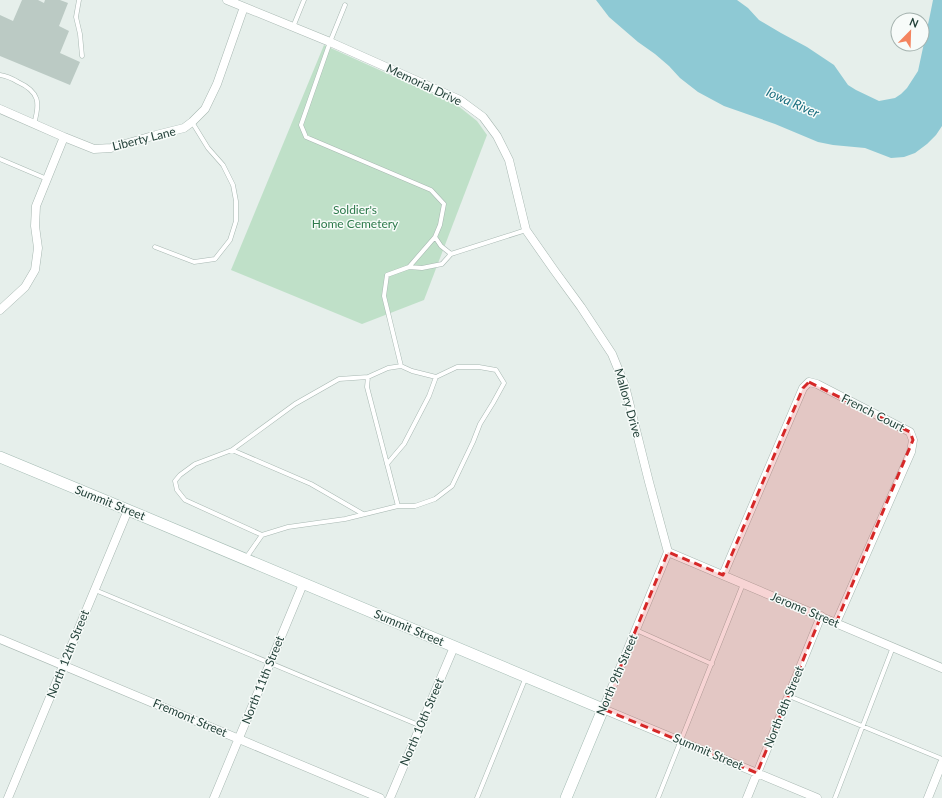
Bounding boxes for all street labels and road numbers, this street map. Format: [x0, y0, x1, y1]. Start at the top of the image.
street label: Memorial Drive [384, 60, 464, 109]
street label: Liberty Lane [111, 123, 177, 154]
street label: Mallory Drive [611, 367, 646, 439]
street label: French Court [839, 390, 908, 435]
street label: Summit Street [73, 482, 148, 524]
street label: Jerome Street [769, 588, 842, 631]
street label: Summit Street [372, 606, 447, 649]
street label: North 12th Street [43, 607, 92, 700]
street label: North 9th Street [593, 631, 641, 718]
street label: North 11th Street [238, 633, 287, 726]
street label: North 8th Street [760, 663, 807, 750]
street label: North 10th Street [396, 675, 447, 768]
street label: Fremont Street [151, 695, 230, 740]
street label: Summit Street [671, 730, 746, 773]

